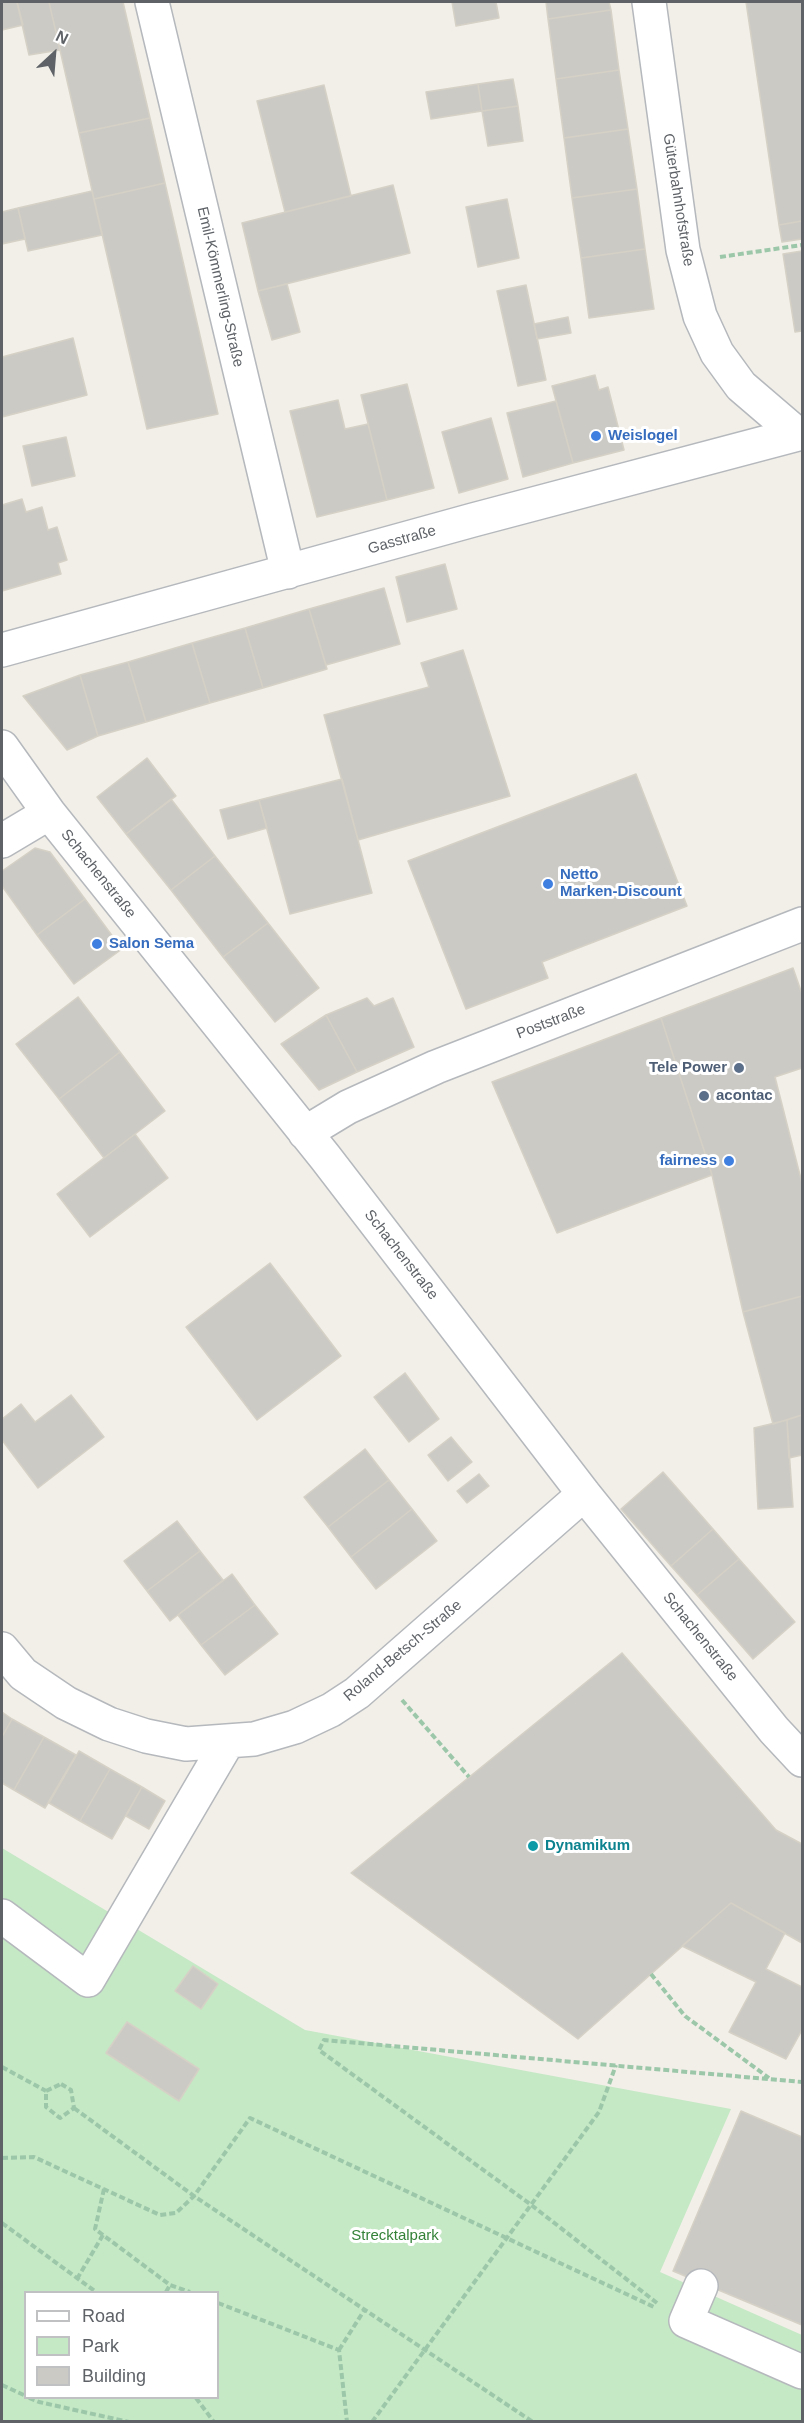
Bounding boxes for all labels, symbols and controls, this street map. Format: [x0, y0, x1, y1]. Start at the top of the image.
north arrow [24, 24, 84, 84]
text: N [53, 27, 71, 48]
street label: Güterbahnhofstraße [659, 132, 697, 268]
street label: Emil-Kömmerling-Straße [193, 205, 247, 369]
place label: Weislogel [608, 427, 678, 445]
marker: Weislogel [589, 429, 603, 443]
street label: Gasstraße [366, 522, 438, 558]
street label: Schachenstraße [57, 826, 139, 922]
place label: Netto Marken-Discount [560, 866, 682, 901]
marker: Netto Marken-Discount [541, 877, 555, 891]
place label: Salon Sema [109, 935, 194, 953]
marker: Salon Sema [90, 937, 104, 951]
street label: Poststraße [514, 1001, 588, 1043]
place label: Tele Power [649, 1059, 727, 1077]
marker: Tele Power [732, 1061, 746, 1075]
place label: acontac [716, 1087, 773, 1105]
marker: acontac [697, 1089, 711, 1103]
place label: fairness [659, 1152, 717, 1170]
marker: fairness [722, 1154, 736, 1168]
street label: Schachenstraße [360, 1206, 442, 1304]
street label: Schachenstraße [659, 1589, 741, 1685]
street label: Roland-Betsch-Straße [340, 1596, 466, 1706]
place label: Dynamikum [545, 1837, 630, 1855]
marker: Dynamikum [526, 1839, 540, 1853]
park label: Strecktalpark [351, 2227, 439, 2245]
legend [24, 2291, 219, 2399]
text: Road [82, 2306, 125, 2326]
text: Park [82, 2336, 119, 2356]
text: Building [82, 2366, 146, 2386]

